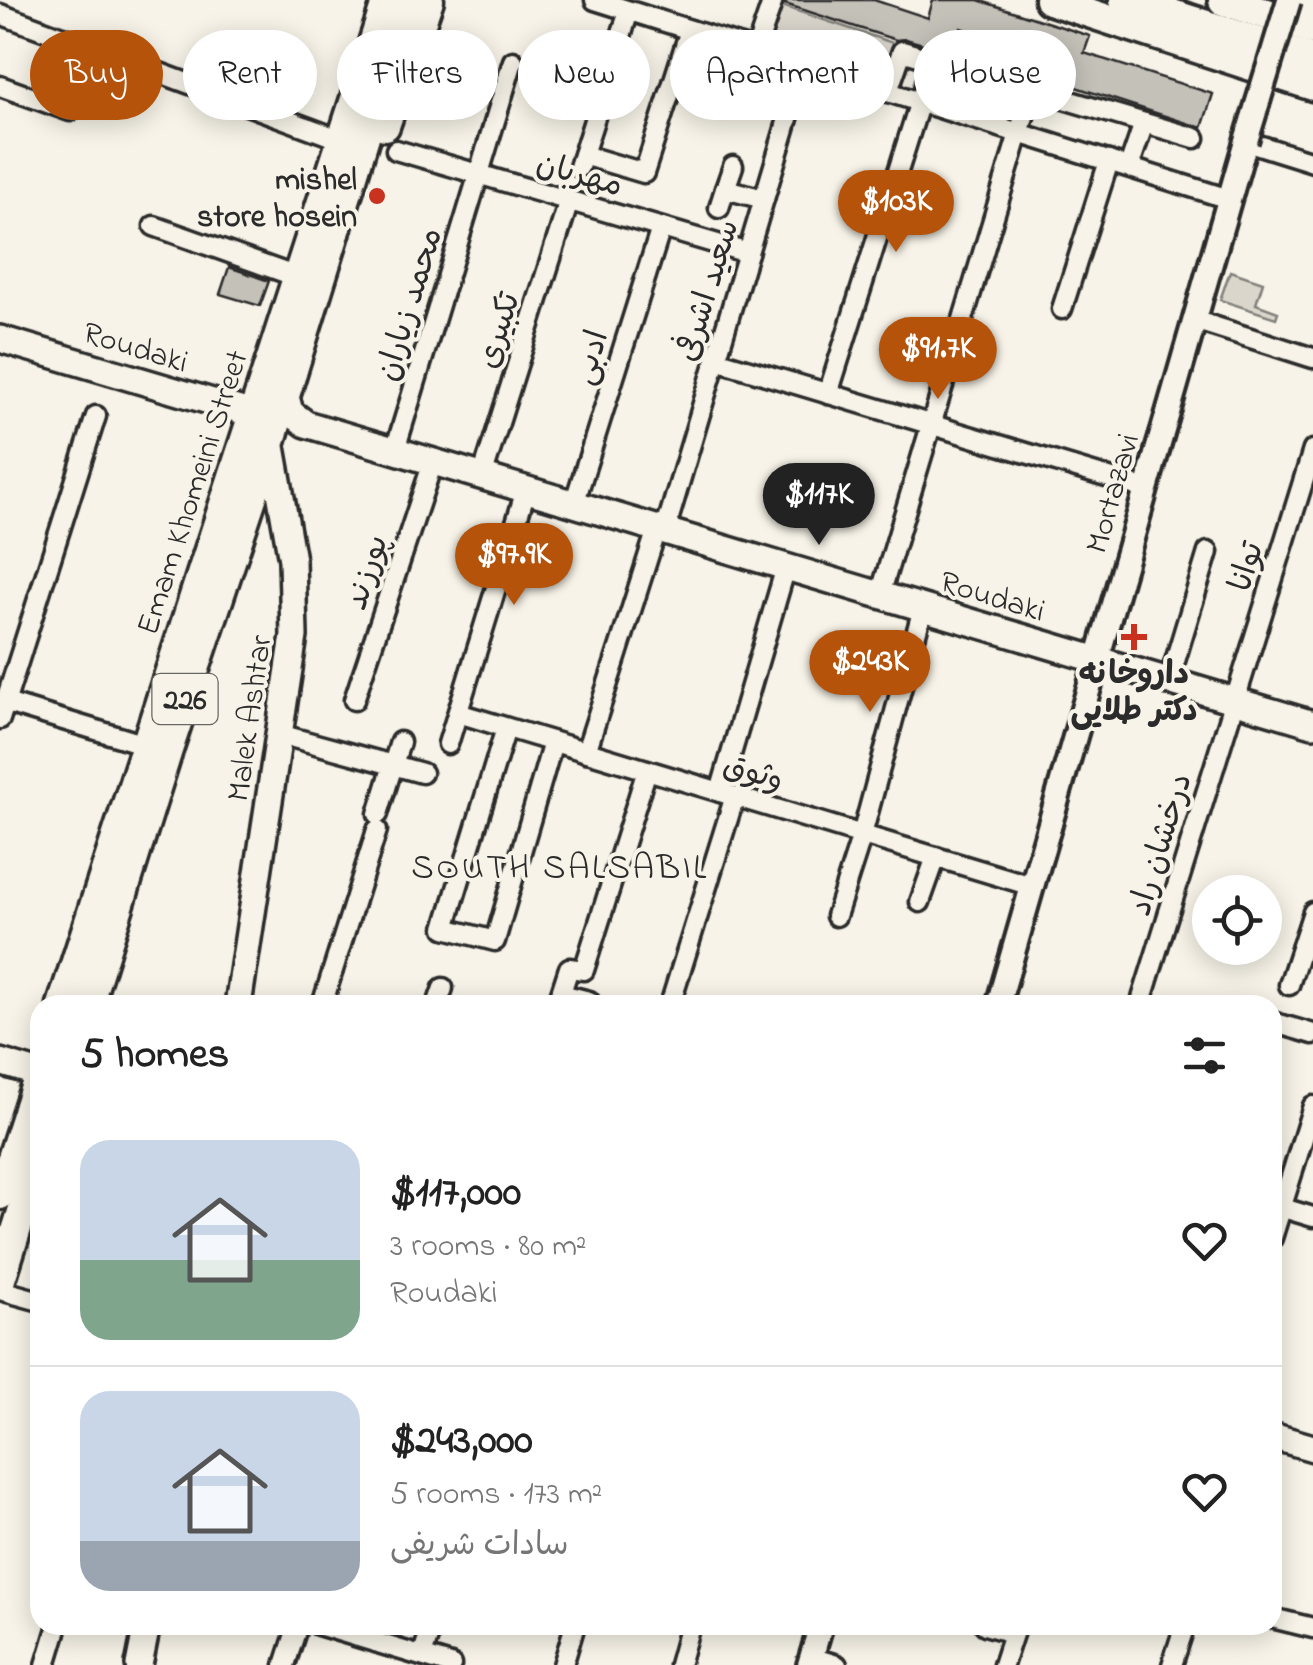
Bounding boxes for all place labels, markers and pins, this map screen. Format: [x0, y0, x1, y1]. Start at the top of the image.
place label: mishel store hosein [197, 158, 357, 242]
pin: $103K [826, 170, 966, 255]
marker: mishel store hosein [366, 185, 388, 207]
pin: $91.7K [857, 317, 1019, 402]
pin: $117K [749, 463, 889, 548]
pin: $97.9K [433, 523, 595, 608]
marker: داروخانه دکتر طلایی [1123, 626, 1145, 648]
pin: $243K [800, 630, 940, 715]
place label: داروخانه دکتر طلایی [1071, 652, 1197, 736]

